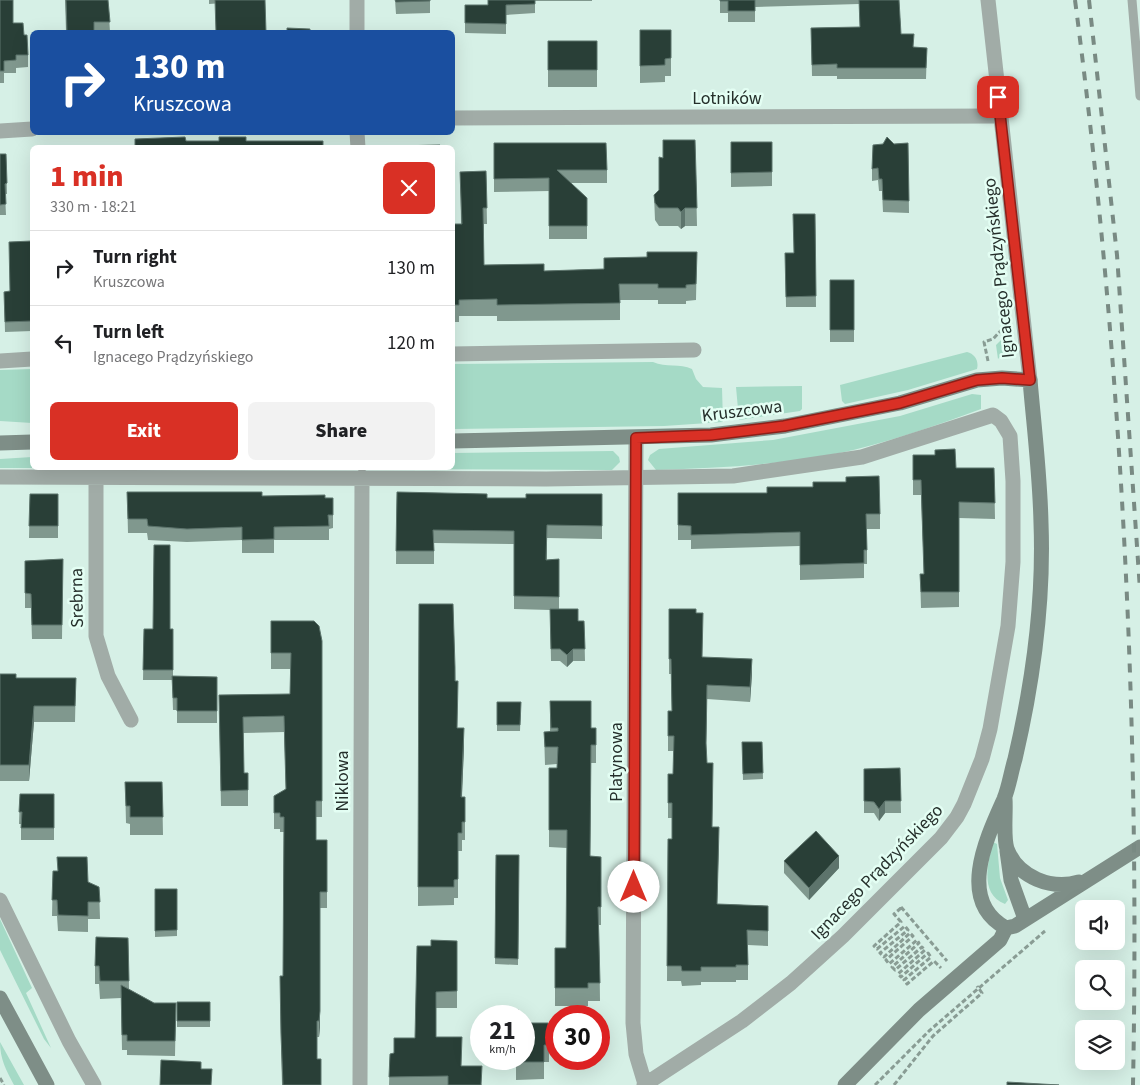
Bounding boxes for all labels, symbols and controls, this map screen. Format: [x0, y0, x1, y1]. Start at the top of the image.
text: 130 m [133, 42, 225, 92]
icon: right [50, 50, 115, 115]
pin [977, 76, 1019, 118]
icon: arrive [984, 83, 1012, 111]
street label: Lotników [692, 86, 762, 111]
text: Kruszcowa [133, 88, 232, 120]
text: 1 min [50, 155, 124, 198]
button: close [383, 162, 435, 214]
street label: Ignacego Prądzyńskiego [977, 177, 1021, 359]
text: 330 m · 18:21 [50, 196, 137, 218]
text: Turn right [93, 244, 177, 271]
icon: right [50, 254, 78, 282]
text: 130 m [387, 255, 435, 282]
text: Kruszcowa [93, 271, 165, 293]
text: Turn left [93, 319, 164, 346]
icon: left [50, 329, 78, 357]
text: 120 m [387, 330, 435, 357]
text: Ignacego Prądzyńskiego [93, 346, 254, 368]
street label: Kruszcowa [700, 394, 784, 428]
button: Exit [50, 402, 238, 460]
button: Share [248, 402, 435, 460]
street label: Srebrna [64, 568, 90, 628]
street label: Platynowa [604, 722, 629, 802]
street label: Niklowa [330, 750, 355, 812]
street label: Ignacego Prądzyńskiego [805, 798, 949, 946]
position arrow [607, 860, 659, 912]
map controls [1075, 900, 1125, 1070]
button: sound [1075, 900, 1125, 950]
button: search [1075, 960, 1125, 1010]
speed limit sign: 30 [545, 1005, 610, 1070]
text: 21 [489, 1013, 516, 1049]
button: layers [1075, 1020, 1125, 1070]
text: km/h [489, 1041, 516, 1058]

